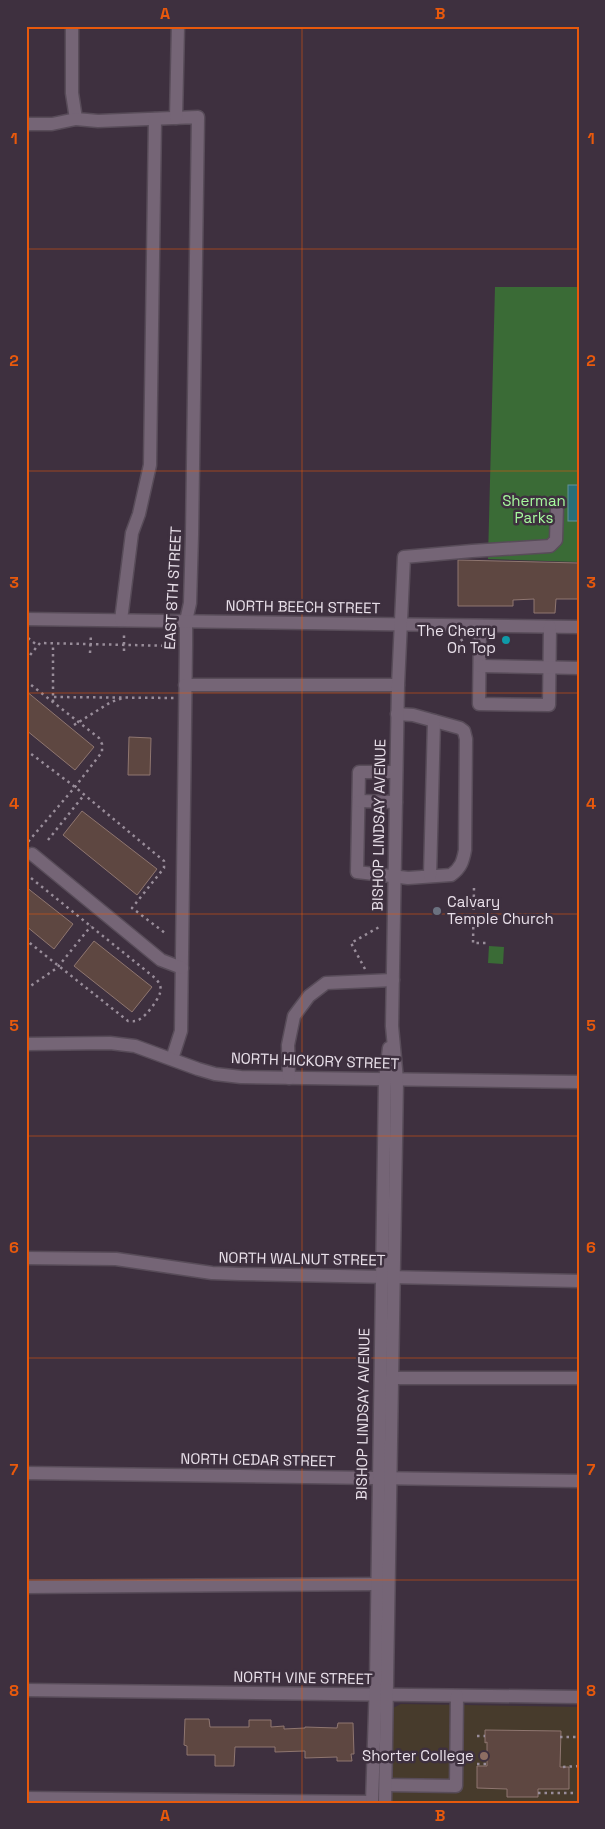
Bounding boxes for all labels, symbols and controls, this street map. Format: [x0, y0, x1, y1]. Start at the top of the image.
text: A [160, 3, 170, 24]
text: B [435, 3, 445, 24]
text: 1 [10, 128, 18, 149]
text: 1 [587, 128, 595, 149]
text: 2 [9, 350, 19, 371]
text: 2 [586, 350, 596, 371]
park label: Sherman Parks [502, 491, 566, 527]
street label: EAST 8TH STREET [160, 526, 185, 650]
text: 3 [9, 572, 19, 593]
text: 3 [586, 572, 596, 593]
street label: NORTH BEECH STREET [226, 596, 381, 617]
place label: The Cherry On Top [417, 621, 496, 657]
marker: The Cherry On Top [500, 634, 512, 646]
street label: BISHOP LINDSAY AVENUE [367, 739, 390, 911]
text: 4 [9, 793, 19, 814]
text: 4 [586, 793, 596, 814]
place label: Calvary Temple Church [447, 892, 554, 928]
marker: Calvary Temple Church [431, 905, 443, 917]
text: 5 [9, 1015, 19, 1036]
text: 5 [586, 1015, 596, 1036]
street label: NORTH HICKORY STREET [230, 1048, 400, 1073]
text: 6 [9, 1237, 19, 1258]
text: 6 [586, 1237, 596, 1258]
street label: NORTH WALNUT STREET [218, 1248, 386, 1269]
street label: BISHOP LINDSAY AVENUE [351, 1328, 374, 1500]
street label: NORTH CEDAR STREET [180, 1449, 336, 1470]
text: 7 [10, 1459, 19, 1480]
text: 7 [587, 1459, 596, 1480]
street label: NORTH VINE STREET [233, 1667, 373, 1688]
text: 8 [9, 1680, 19, 1701]
text: 8 [586, 1680, 596, 1701]
place label: Shorter College [362, 1746, 474, 1765]
marker: Shorter College [478, 1750, 490, 1762]
text: A [160, 1805, 170, 1826]
text: B [435, 1805, 445, 1826]

